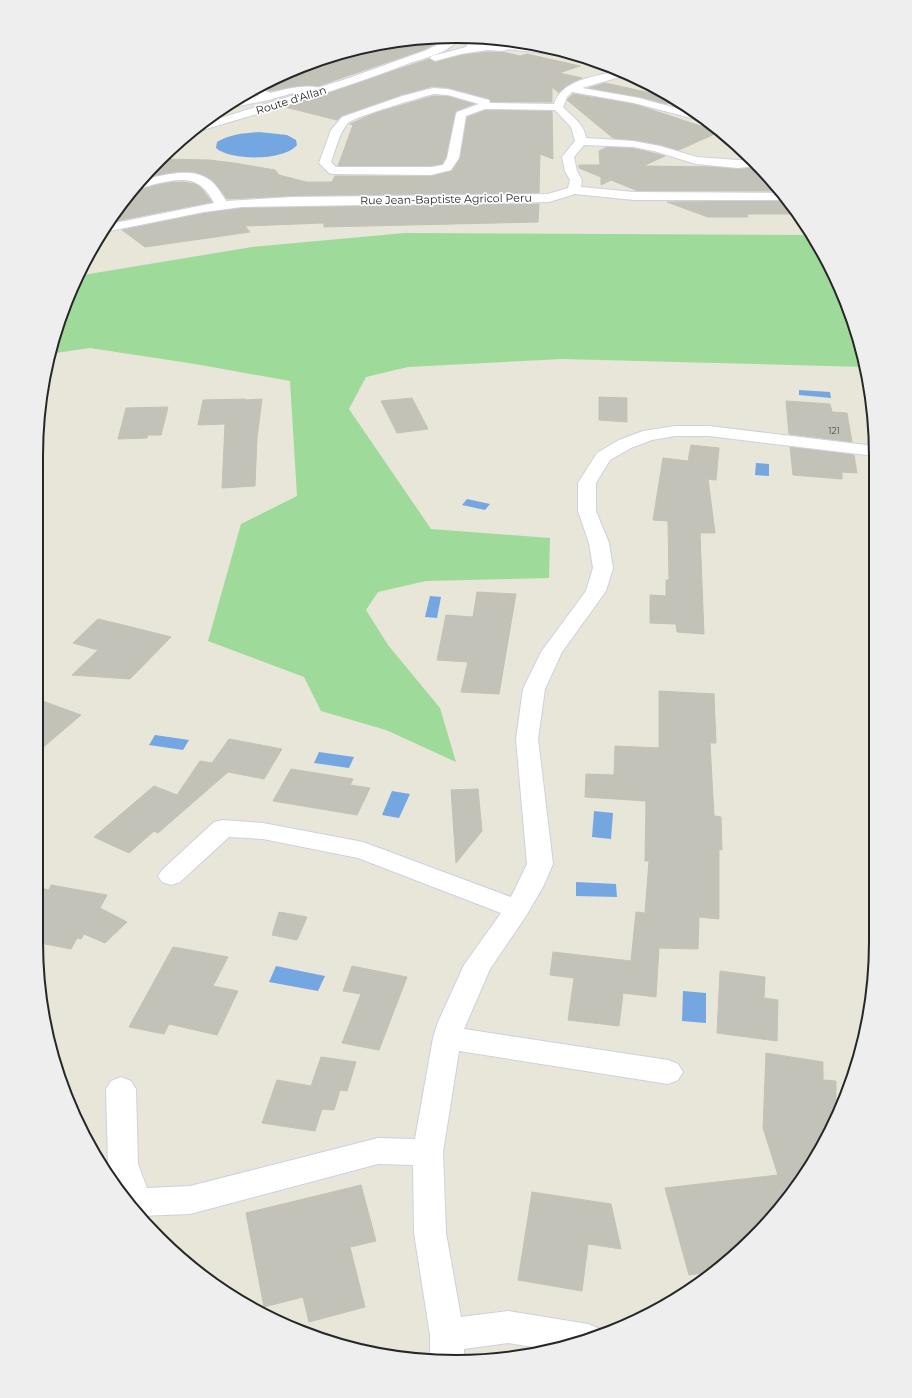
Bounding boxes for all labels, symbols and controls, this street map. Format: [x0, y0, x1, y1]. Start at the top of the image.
street label: Route d'Allan [254, 83, 328, 117]
street label: Rue Jean-Baptiste Agricol Peru [360, 191, 532, 207]
house number: 121 [828, 425, 840, 436]

